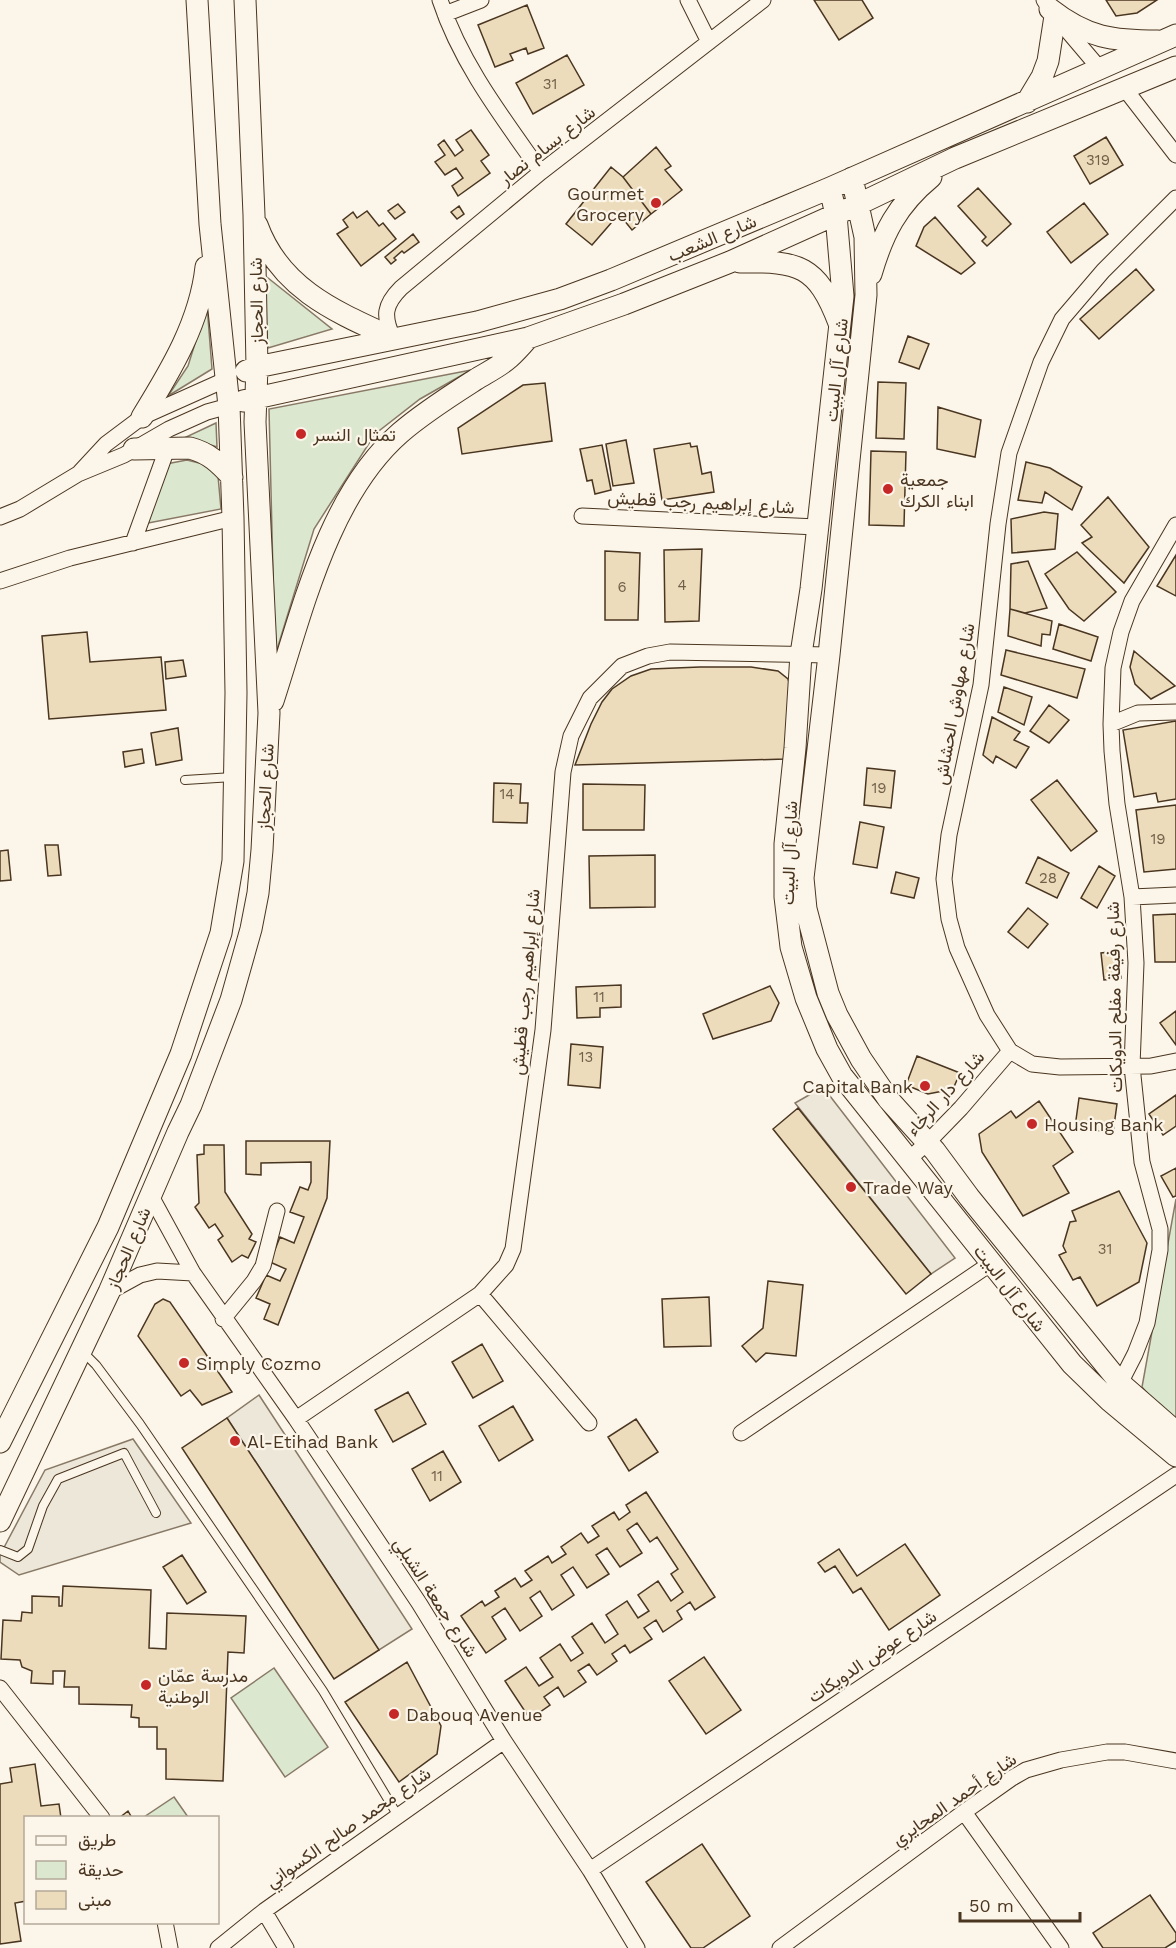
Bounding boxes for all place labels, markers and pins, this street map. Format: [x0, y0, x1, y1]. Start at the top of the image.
place label: Gourmet Grocery [567, 183, 645, 225]
marker: Gourmet Grocery [649, 196, 663, 210]
place label: تمثال النسر [312, 424, 396, 446]
marker: تمثال النسر [294, 427, 308, 441]
place label: جمعية ابناء الكرك [900, 469, 974, 512]
marker: جمعية ابناء الكرك [881, 482, 895, 496]
place label: Capital Bank [802, 1076, 913, 1097]
marker: Capital Bank [918, 1079, 932, 1093]
place label: Housing Bank [1044, 1114, 1163, 1135]
marker: Housing Bank [1025, 1117, 1039, 1131]
place label: Trade Way [863, 1177, 954, 1198]
marker: Trade Way [844, 1180, 858, 1194]
place label: Simply Cozmo [196, 1353, 321, 1374]
marker: Simply Cozmo [177, 1356, 191, 1370]
place label: Al-Etihad Bank [247, 1431, 378, 1452]
marker: Al-Etihad Bank [228, 1434, 242, 1448]
place label: مدرسة عمّان الوطنية [158, 1665, 248, 1708]
marker: مدرسة عمّان الوطنية [139, 1678, 153, 1692]
place label: Dabouq Avenue [406, 1704, 543, 1725]
marker: Dabouq Avenue [387, 1707, 401, 1721]

